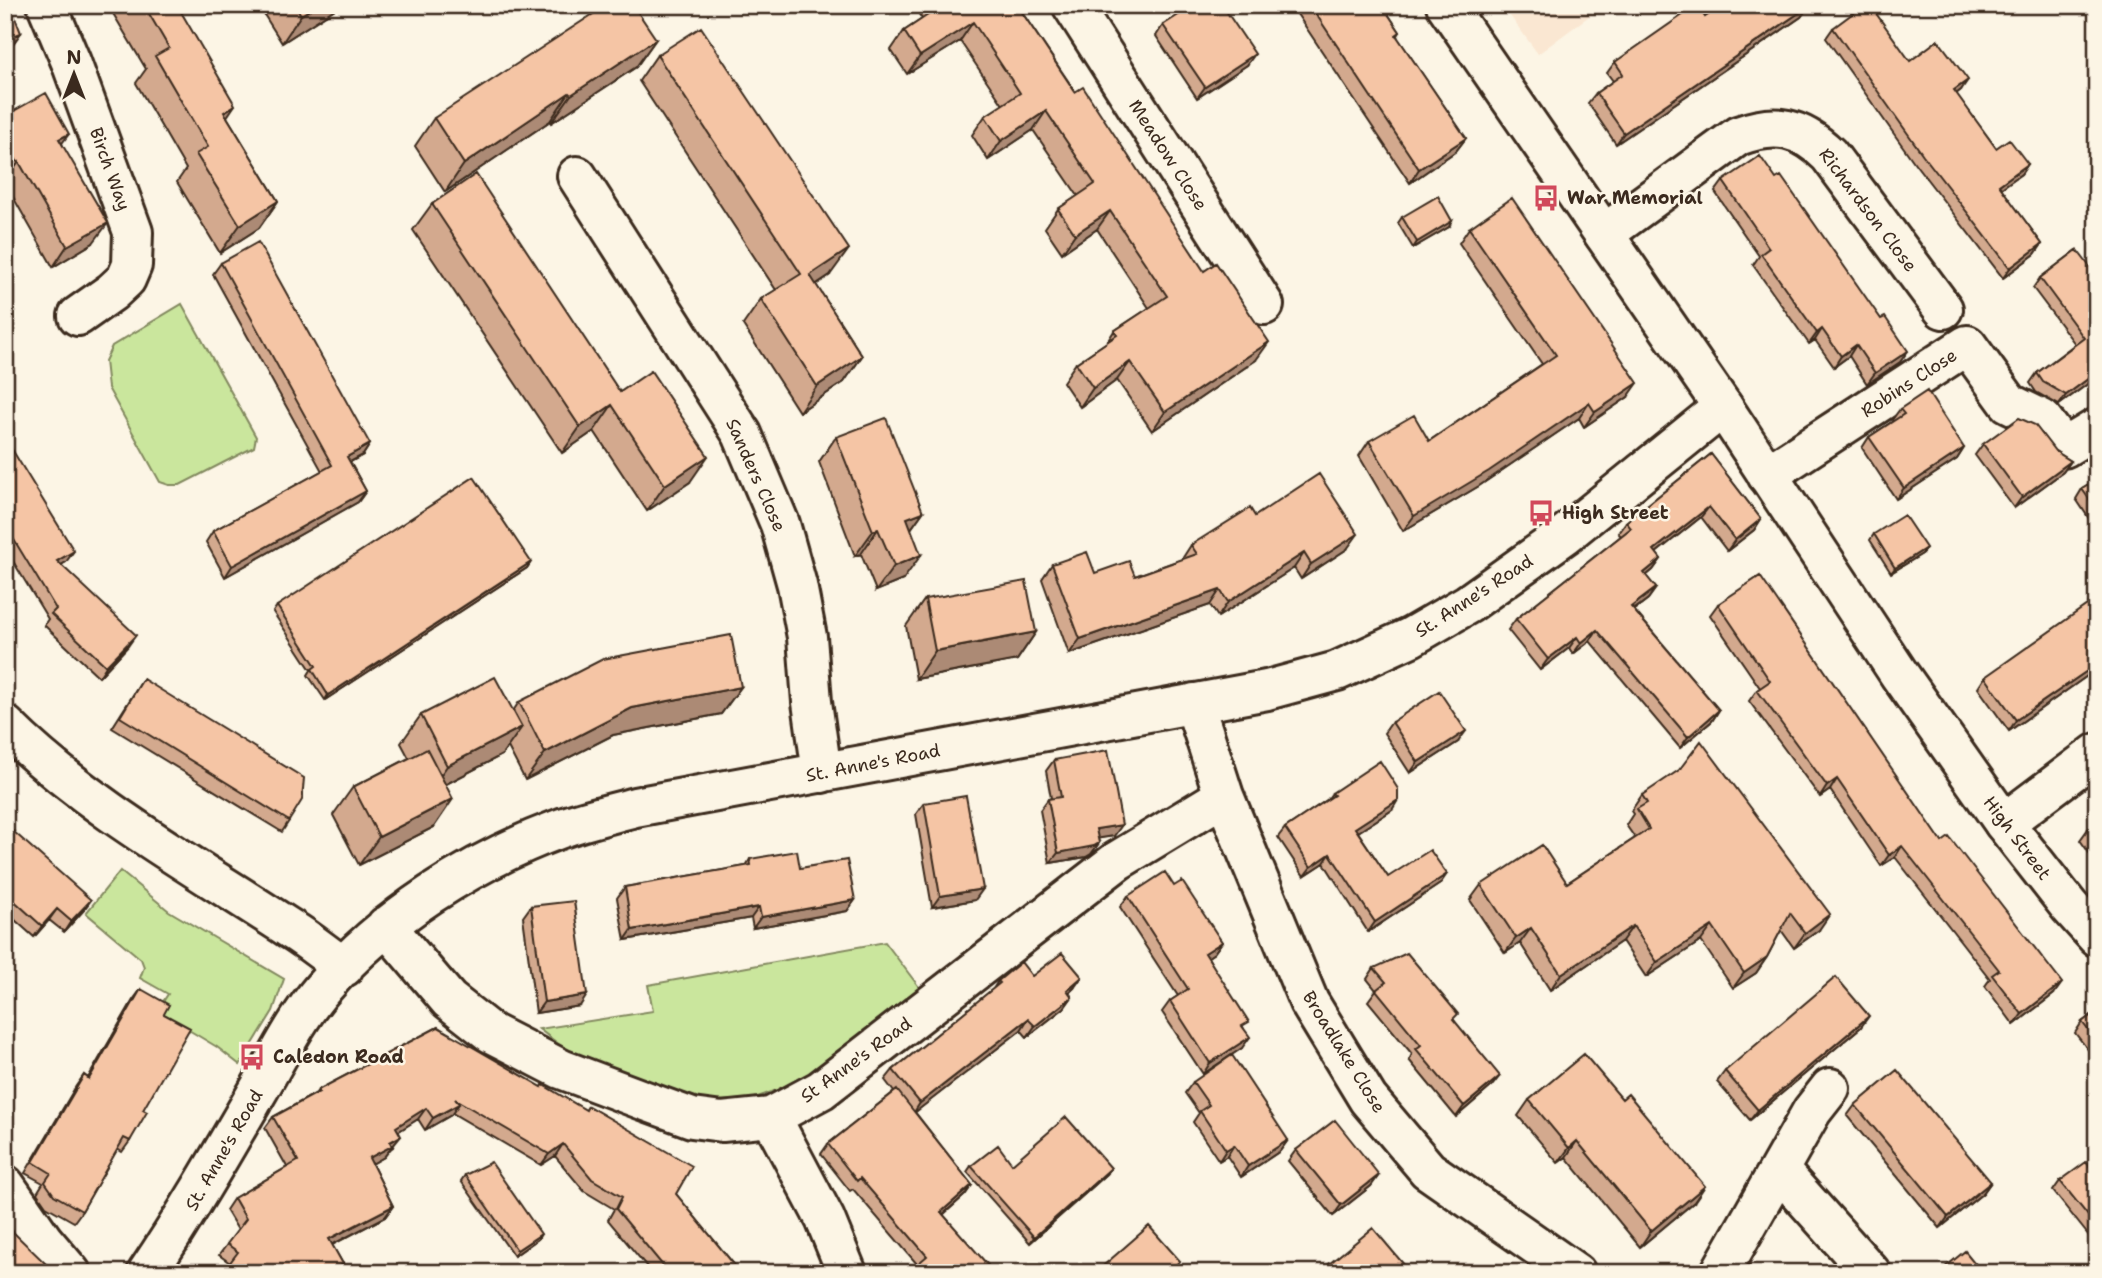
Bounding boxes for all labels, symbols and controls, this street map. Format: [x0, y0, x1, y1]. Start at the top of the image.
north arrow [38, 38, 108, 108]
text: N [66, 45, 82, 70]
street label: Meadow Close [1123, 95, 1213, 215]
street label: Birch Way [84, 124, 136, 214]
street label: Richardson Close [1814, 143, 1922, 277]
bus stop icon: War Memorial [1531, 183, 1561, 213]
place label: War Memorial [1567, 186, 1703, 210]
street label: Robins Close [1857, 343, 1961, 423]
street label: Sanders Close [720, 415, 792, 535]
bus stop icon: High Street [1526, 498, 1556, 528]
place label: High Street [1562, 501, 1669, 525]
street label: St. Anne's Road [1410, 549, 1538, 643]
street label: St. Anne's Road [804, 738, 942, 788]
street label: High Street [1978, 791, 2056, 885]
street label: Broadlake Close [1297, 986, 1391, 1118]
street label: St Anne's Road [796, 1012, 916, 1108]
bus stop icon: Caledon Road [237, 1042, 267, 1072]
place label: Caledon Road [273, 1045, 404, 1069]
street label: St. Anne's Road [180, 1085, 268, 1215]

